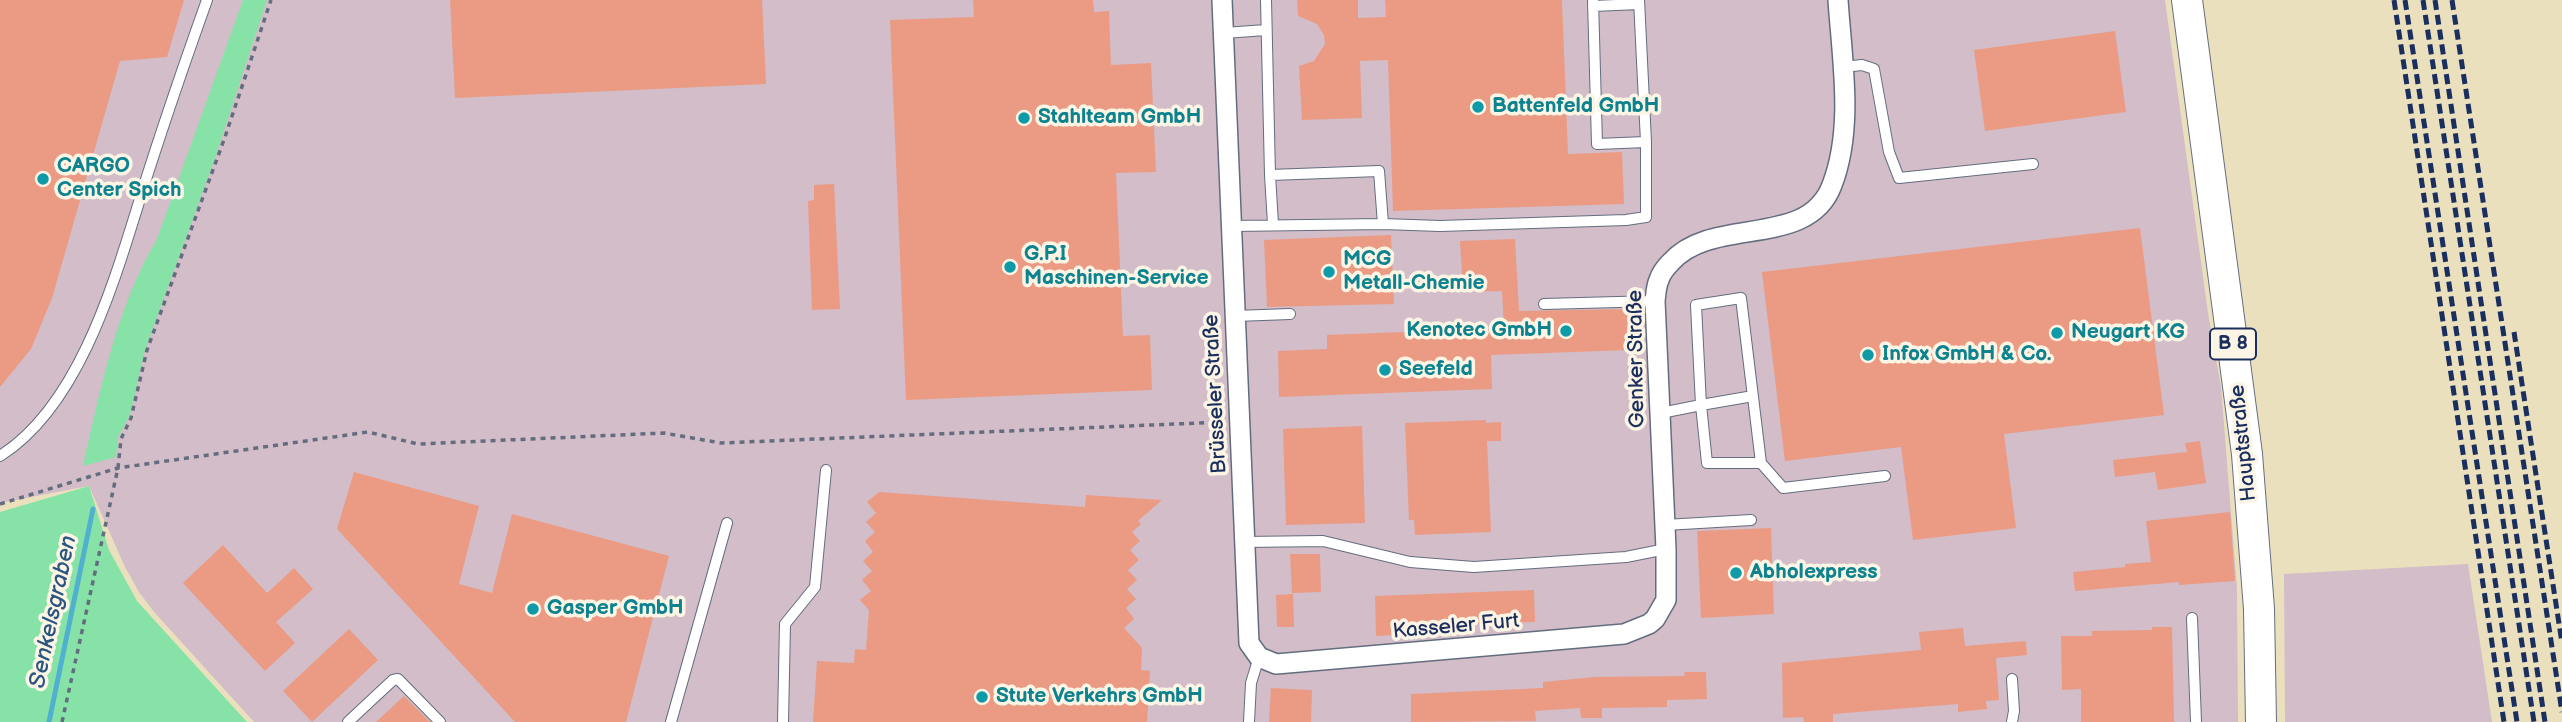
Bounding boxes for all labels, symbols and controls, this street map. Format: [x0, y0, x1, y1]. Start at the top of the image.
place label: Battenfeld GmbH [1492, 94, 1659, 120]
marker: Battenfeld GmbH [1470, 99, 1486, 115]
place label: Stahlteam GmbH [1038, 105, 1201, 131]
marker: Stahlteam GmbH [1016, 110, 1032, 126]
place label: CARGO Center Spich [57, 154, 181, 204]
marker: CARGO Center Spich [35, 171, 51, 187]
place label: G.P.I Maschinen-Service [1024, 242, 1209, 292]
place label: MCG Metall-Chemie [1343, 247, 1485, 297]
marker: G.P.I Maschinen-Service [1002, 259, 1018, 275]
marker: MCG Metall-Chemie [1321, 264, 1337, 280]
street label: Genker Straße [1623, 290, 1651, 428]
street label: Brüsseler Straße [1199, 314, 1233, 474]
place label: Kenotec GmbH [1406, 318, 1552, 344]
place label: Neugart KG [2071, 320, 2185, 346]
marker: Kenotec GmbH [1558, 323, 1574, 339]
marker: Neugart KG [2049, 325, 2065, 341]
road number: B 8 [2210, 328, 2256, 360]
place label: Infox GmbH & Co. [1882, 342, 2051, 368]
marker: Infox GmbH & Co. [1860, 347, 1876, 363]
place label: Seefeld [1399, 357, 1473, 383]
marker: Seefeld [1377, 362, 1393, 378]
street label: Hauptstraße [2225, 383, 2263, 503]
water label: Senkelsgraben [24, 533, 84, 691]
place label: Abholexpress [1750, 560, 1878, 586]
marker: Abholexpress [1728, 565, 1744, 581]
place label: Gasper GmbH [547, 596, 684, 622]
marker: Gasper GmbH [525, 601, 541, 617]
street label: Kasseler Furt [1392, 609, 1520, 645]
place label: Stute Verkehrs GmbH [996, 684, 1203, 710]
marker: Stute Verkehrs GmbH [974, 689, 990, 705]

